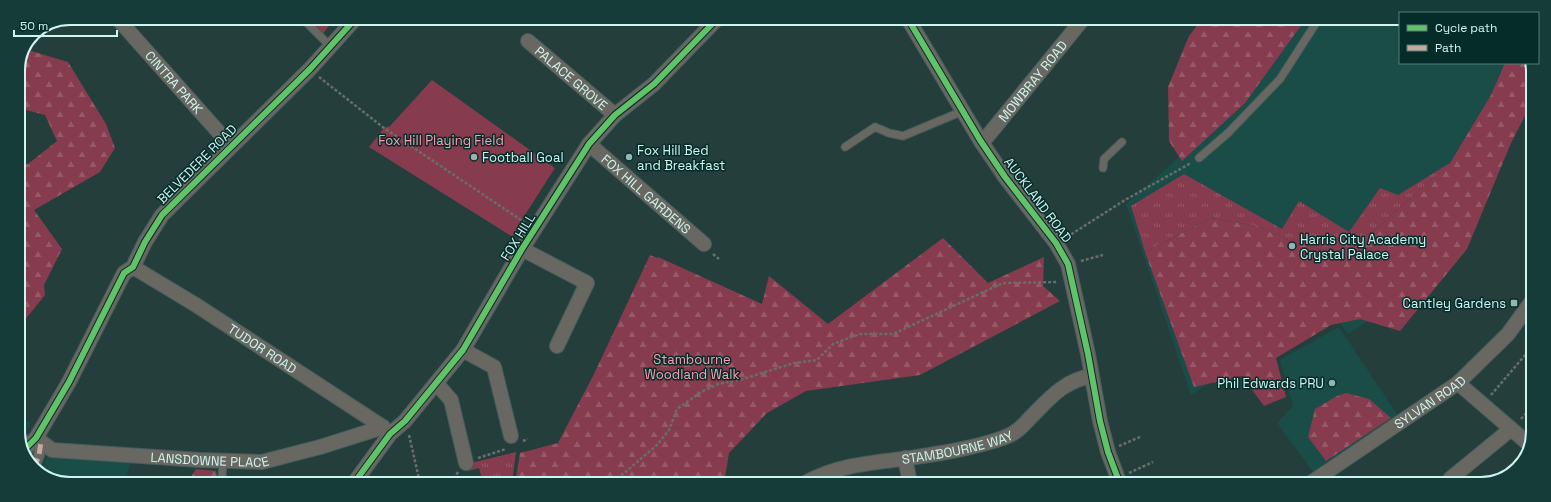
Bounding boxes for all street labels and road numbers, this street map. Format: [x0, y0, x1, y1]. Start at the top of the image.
street label: MOWBRAY ROAD [994, 37, 1071, 125]
street label: PALACE GROVE [532, 42, 611, 114]
street label: CINTRA PARK [142, 47, 207, 117]
street label: BELVEDERE ROAD [154, 121, 240, 207]
street label: FOX HILL GARDENS [598, 150, 695, 238]
street label: AUCKLAND ROAD [1000, 154, 1076, 246]
street label: FOX HILL [497, 210, 539, 264]
street label: TUDOR ROAD [225, 320, 300, 377]
street label: SYLVAN ROAD [1391, 372, 1469, 432]
street label: STAMBOURNE WAY [900, 426, 1016, 467]
street label: LANSDOWNE PLACE [150, 448, 271, 470]

